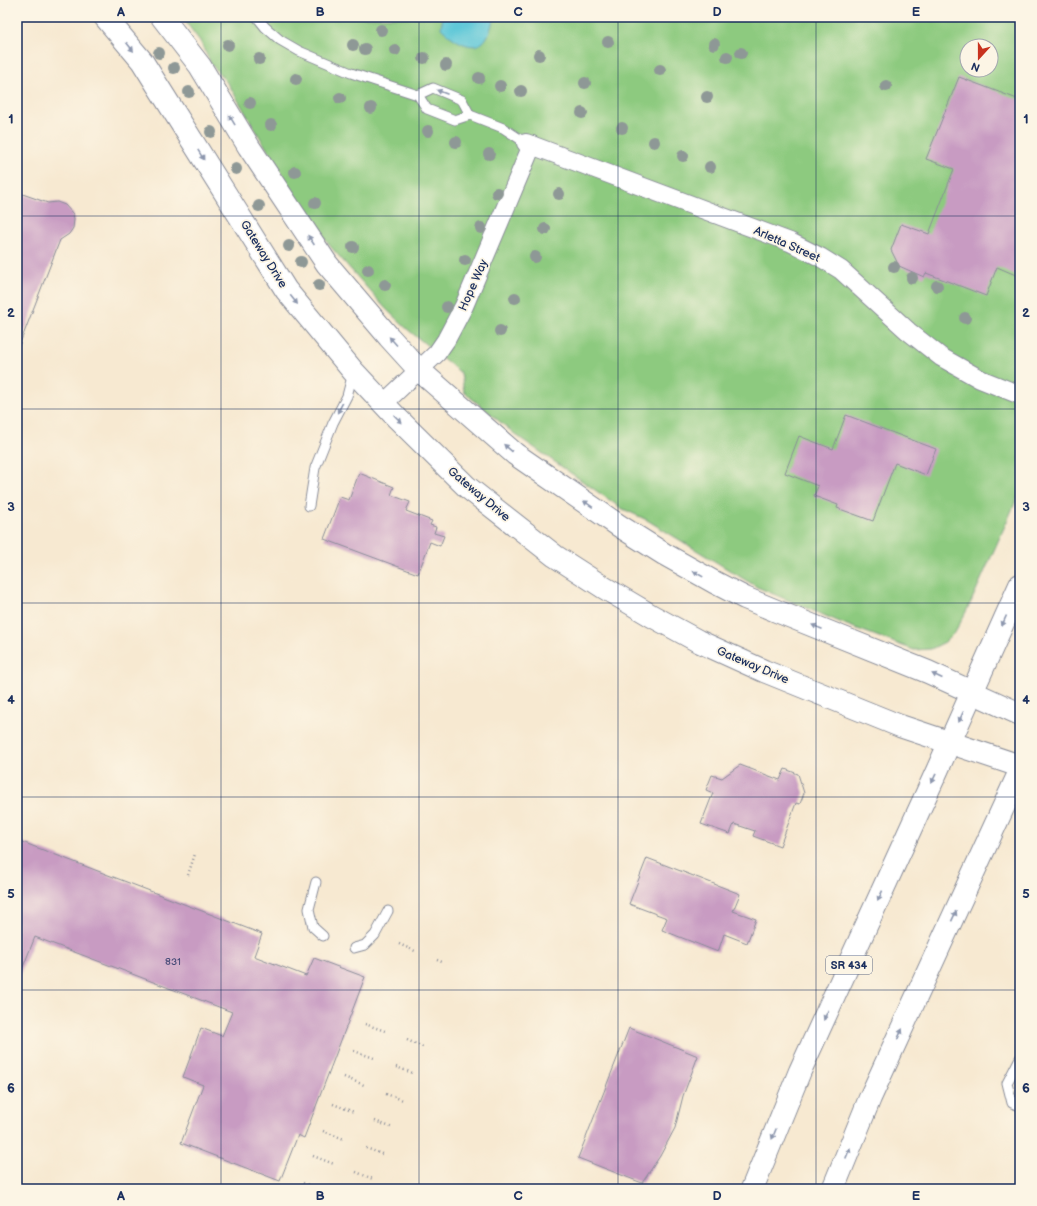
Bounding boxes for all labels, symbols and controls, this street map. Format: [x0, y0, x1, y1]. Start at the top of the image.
text: A [116, 4, 125, 20]
text: B [315, 4, 325, 20]
text: C [513, 4, 523, 20]
text: D [712, 4, 722, 20]
text: E [912, 4, 921, 20]
north arrow [959, 38, 999, 78]
one-way arrow [126, 41, 135, 52]
text: N [969, 59, 982, 74]
one-way arrow [436, 88, 448, 94]
text: 1 [8, 111, 14, 127]
text: 1 [1023, 111, 1029, 127]
one-way arrow [229, 114, 236, 126]
one-way arrow [198, 149, 205, 161]
street label: Gateway Drive [237, 218, 290, 291]
street label: Arletta Street [751, 223, 823, 266]
one-way arrow [307, 235, 315, 245]
street label: Hope Way [455, 257, 492, 313]
one-way arrow [290, 295, 299, 305]
text: 2 [7, 305, 15, 321]
text: 2 [1022, 305, 1030, 321]
one-way arrow [388, 336, 398, 346]
one-way arrow [337, 402, 344, 414]
one-way arrow [393, 414, 403, 424]
one-way arrow [503, 443, 513, 452]
street label: Gateway Drive [444, 464, 513, 525]
text: 3 [7, 499, 15, 515]
text: 3 [1022, 499, 1030, 515]
one-way arrow [583, 500, 594, 508]
one-way arrow [692, 570, 704, 577]
one-way arrow [1001, 615, 1007, 627]
one-way arrow [810, 624, 822, 630]
street label: Gateway Drive [714, 643, 791, 687]
one-way arrow [931, 673, 943, 679]
text: 4 [7, 692, 15, 708]
text: 4 [1022, 692, 1030, 708]
one-way arrow [958, 712, 964, 723]
one-way arrow [931, 773, 937, 784]
text: 5 [7, 886, 15, 902]
text: 5 [1022, 886, 1030, 902]
one-way arrow [877, 891, 883, 902]
one-way arrow [951, 910, 957, 921]
house number: 831 [165, 956, 181, 968]
road number: SR 434 [826, 956, 872, 974]
one-way arrow [823, 1009, 829, 1020]
one-way arrow [897, 1028, 903, 1039]
text: 6 [7, 1080, 15, 1096]
text: 6 [1022, 1080, 1030, 1096]
one-way arrow [771, 1128, 778, 1140]
one-way arrow [845, 1147, 851, 1158]
text: A [116, 1188, 125, 1204]
text: B [315, 1188, 325, 1204]
text: C [513, 1188, 523, 1204]
text: D [712, 1188, 722, 1204]
text: E [912, 1188, 921, 1204]

